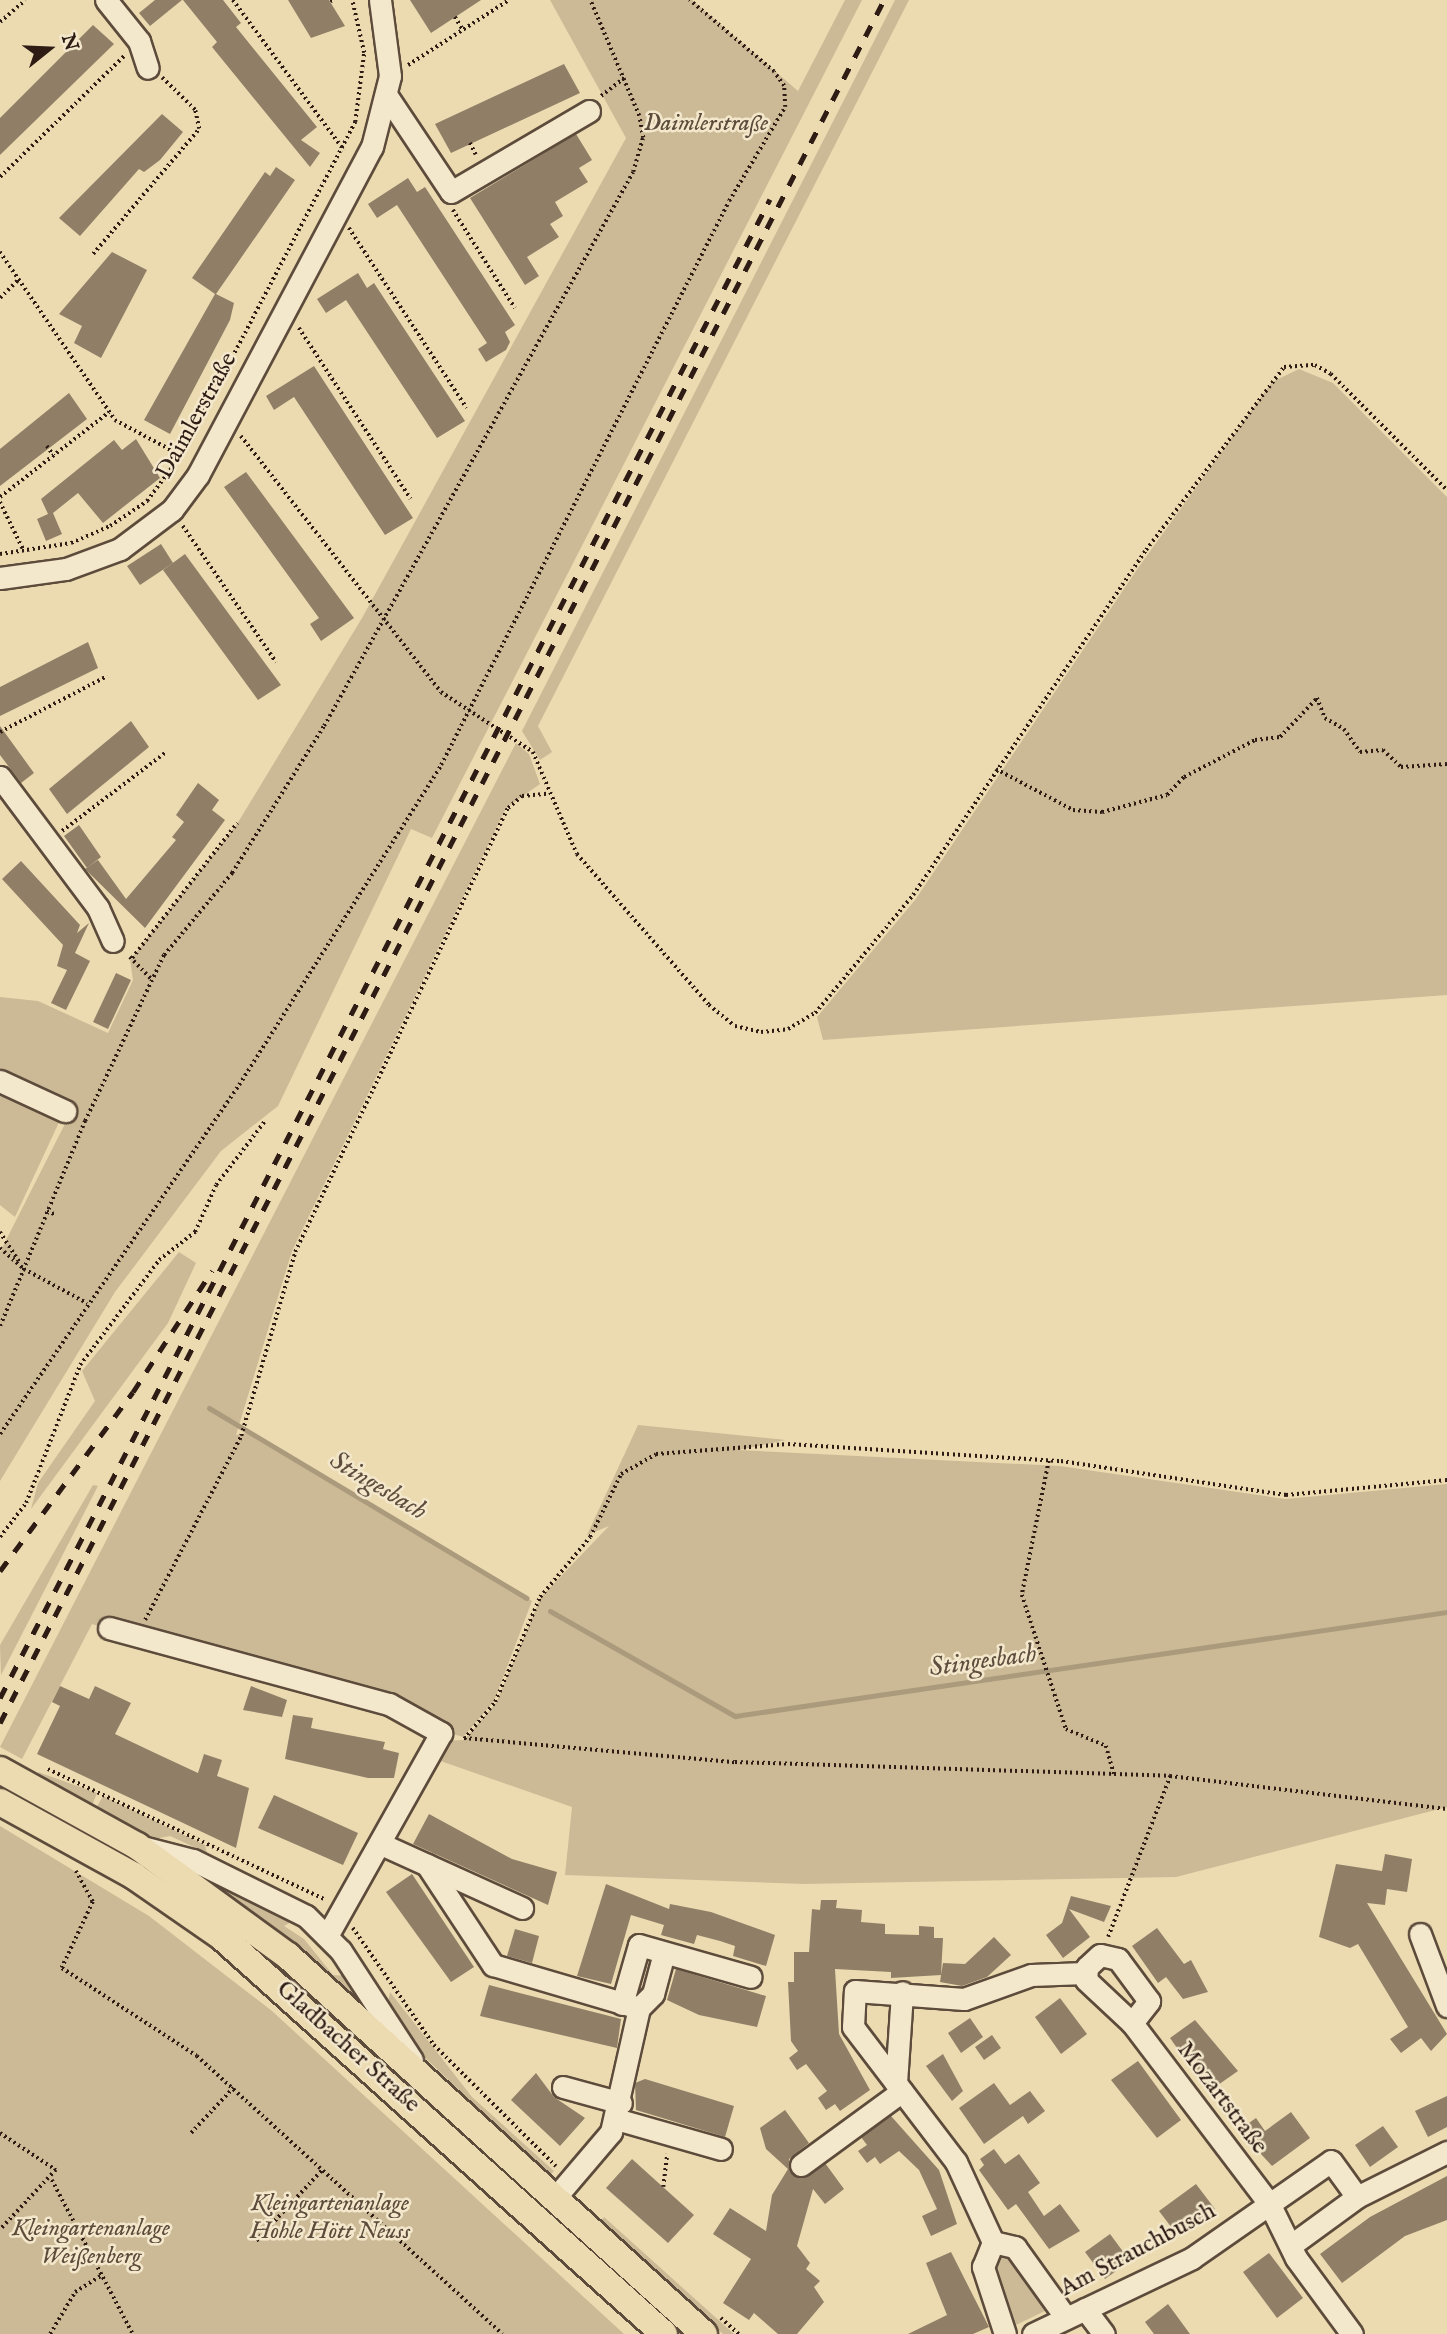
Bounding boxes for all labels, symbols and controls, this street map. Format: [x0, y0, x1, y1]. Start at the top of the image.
north arrow [14, 14, 84, 84]
text: N [55, 31, 83, 54]
park label: Daimlerstraße [644, 110, 768, 138]
street label: Daimlerstraße [150, 348, 244, 484]
water label: Stingesbach [324, 1445, 432, 1527]
water label: Stingesbach [927, 1638, 1039, 1684]
street label: Gladbacher Straße [270, 1975, 426, 2119]
street label: Mozartstraße [1170, 2036, 1274, 2160]
park label: Kleingartenanlage Hohle Hött Neuss [250, 2190, 410, 2246]
street label: Am Strauchbusch [1055, 2197, 1221, 2303]
park label: Kleingartenanlage Weißenberg [12, 2215, 170, 2271]

